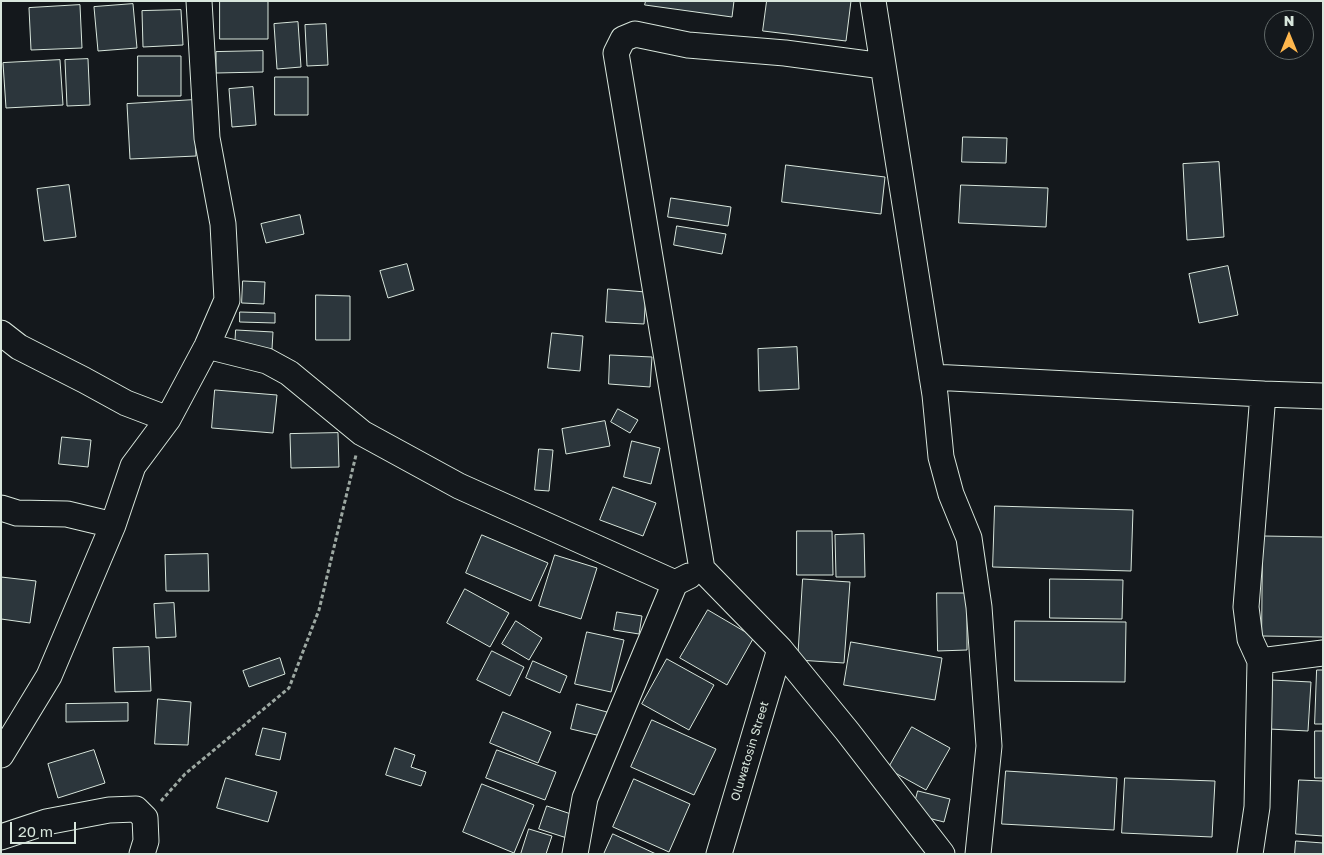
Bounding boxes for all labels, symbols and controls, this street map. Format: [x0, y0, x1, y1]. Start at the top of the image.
north arrow [1264, 10, 1314, 60]
text: N [1284, 12, 1294, 29]
street label: Oluwatosin Street [728, 699, 772, 803]
scale bar [12, 812, 79, 844]
text: 20 m [18, 822, 53, 840]

